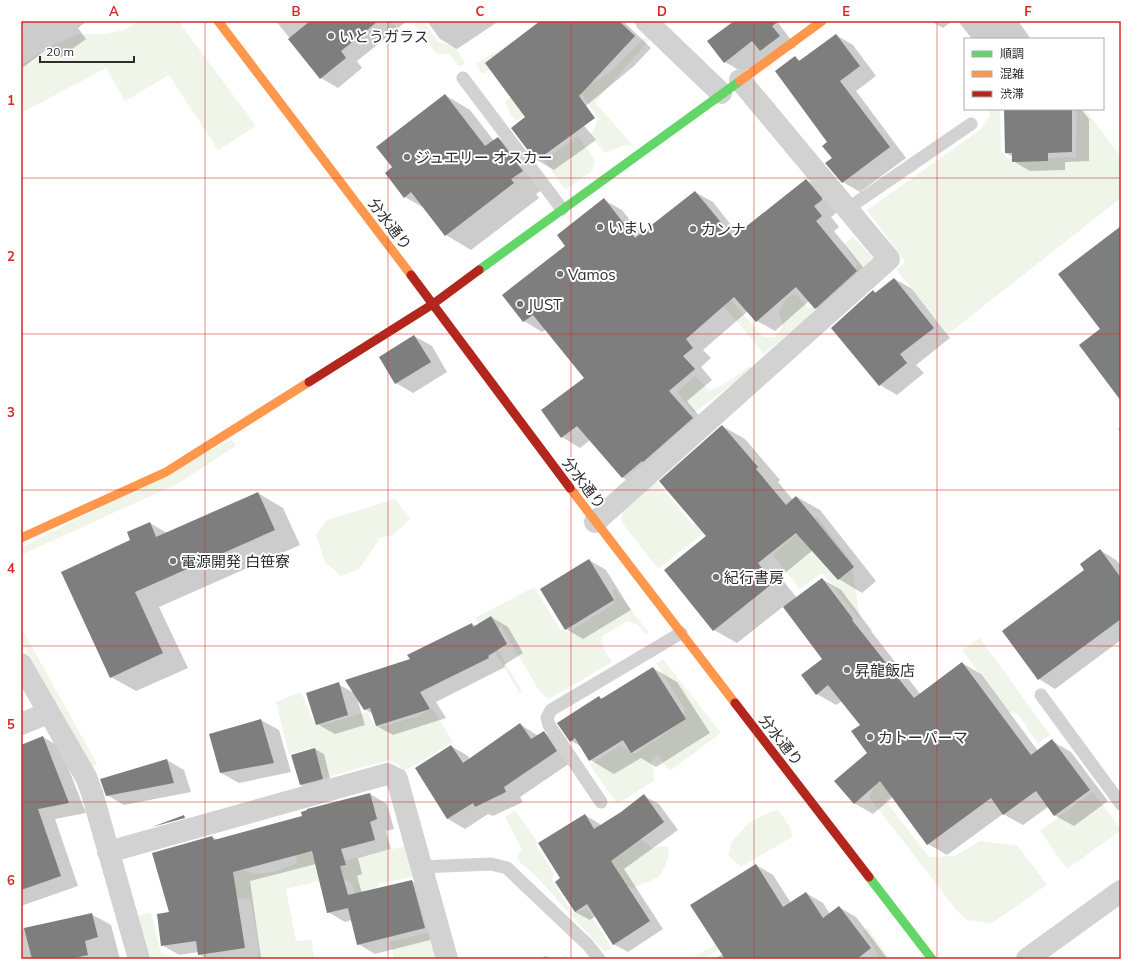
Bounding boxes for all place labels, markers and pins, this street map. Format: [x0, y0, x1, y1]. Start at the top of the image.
place label: いとうガラス [339, 27, 429, 46]
marker: いとうガラス [326, 31, 336, 41]
place label: ジュエリー オスカー [415, 148, 553, 167]
marker: ジュエリー オスカー [402, 152, 412, 162]
place label: いまい [608, 218, 653, 237]
place label: カンナ [701, 220, 746, 239]
marker: いまい [595, 222, 605, 232]
marker: カンナ [688, 224, 698, 234]
place label: Vamos [568, 265, 616, 284]
marker: Vamos [555, 269, 565, 279]
place label: JUST [528, 295, 562, 314]
marker: JUST [515, 299, 525, 309]
place label: 電源開発 白笹寮 [181, 552, 290, 571]
marker: 電源開発 白笹寮 [168, 556, 178, 566]
place label: 紀行書房 [724, 568, 784, 587]
marker: 紀行書房 [711, 572, 721, 582]
place label: 昇龍飯店 [855, 661, 915, 680]
marker: 昇龍飯店 [842, 665, 852, 675]
place label: カトーパーマ [878, 728, 968, 747]
marker: カトーパーマ [865, 732, 875, 742]

